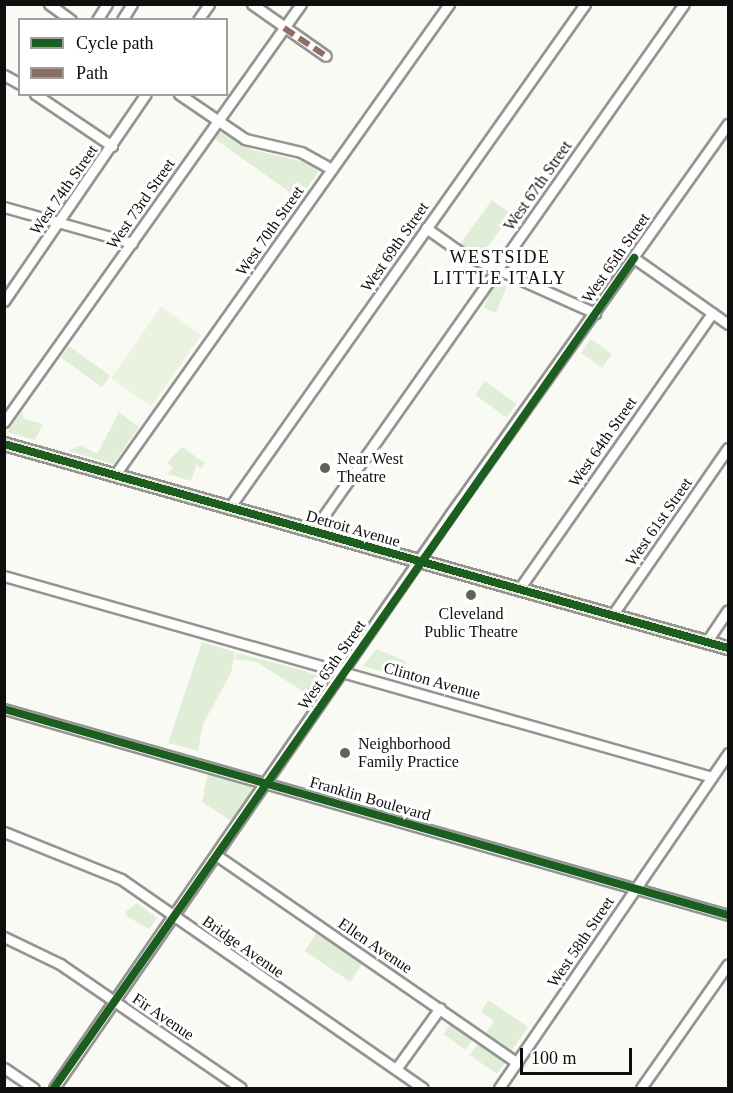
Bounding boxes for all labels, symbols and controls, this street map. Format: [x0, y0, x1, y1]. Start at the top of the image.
legend [18, 18, 228, 96]
text: Cycle path [76, 33, 153, 53]
text: Path [76, 63, 108, 83]
street label: West 67th Street [500, 137, 576, 235]
street label: West 74th Street [26, 141, 102, 239]
street label: West 73rd Street [103, 155, 179, 253]
street label: West 70th Street [232, 182, 308, 280]
street label: West 69th Street [357, 198, 433, 296]
street label: West 65th Street [578, 209, 654, 307]
district label: WESTSIDE LITTLE ITALY [433, 247, 567, 290]
street label: West 64th Street [565, 393, 641, 491]
place label: Near West Theatre [337, 449, 404, 487]
marker: Near West Theatre [318, 461, 332, 475]
street label: West 61st Street [621, 474, 697, 570]
street label: Detroit Avenue [303, 506, 403, 552]
marker: Cleveland Public Theatre [464, 588, 478, 602]
place label: Cleveland Public Theatre [424, 604, 518, 642]
street label: West 65th Street [294, 616, 370, 714]
street label: Clinton Avenue [381, 658, 483, 704]
place label: Neighborhood Family Practice [358, 734, 459, 772]
marker: Neighborhood Family Practice [336, 744, 354, 762]
street label: Franklin Boulevard [307, 773, 433, 825]
street label: West 58th Street [544, 893, 618, 991]
street label: Bridge Avenue [198, 912, 288, 982]
street label: Ellen Avenue [334, 914, 416, 978]
street label: Fir Avenue [128, 989, 198, 1045]
scale bar [523, 1036, 636, 1074]
text: 100 m [531, 1048, 577, 1068]

